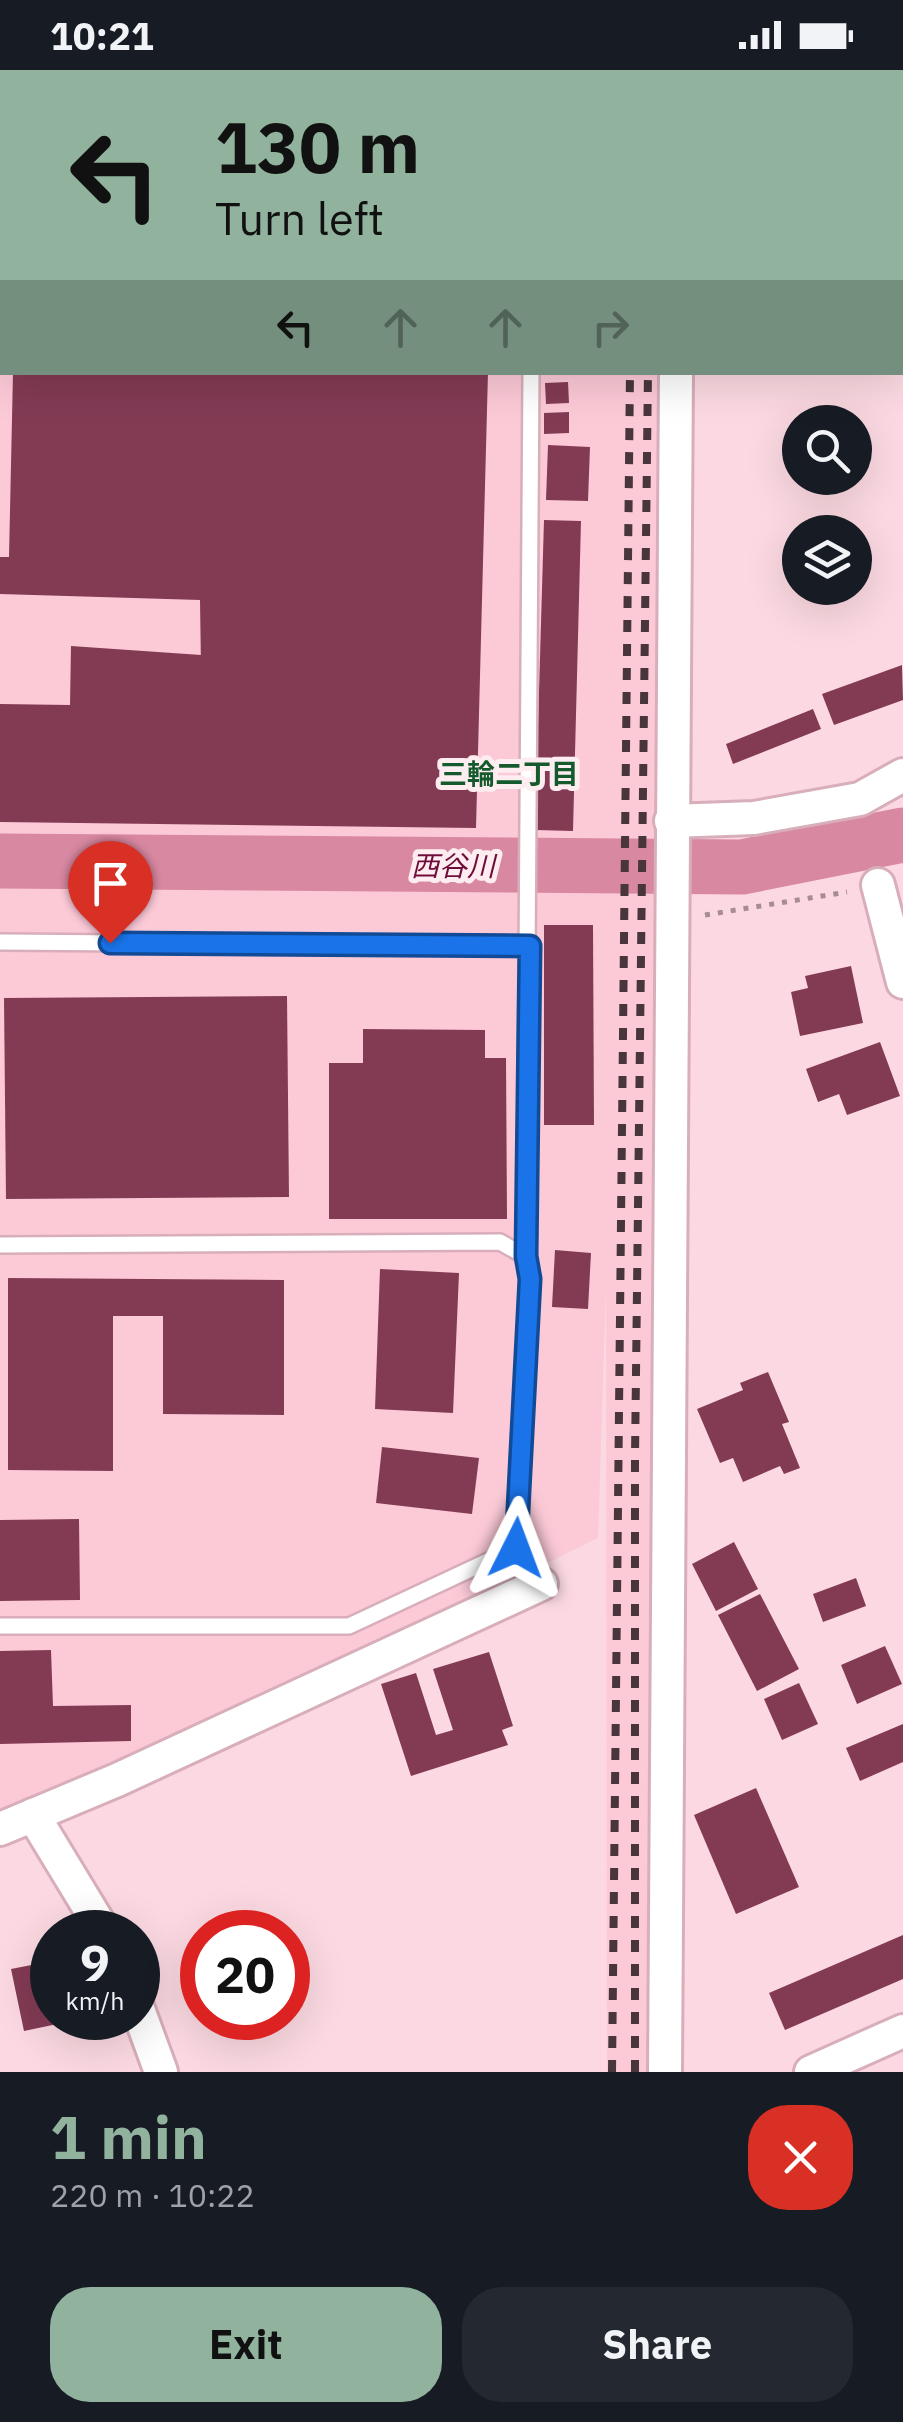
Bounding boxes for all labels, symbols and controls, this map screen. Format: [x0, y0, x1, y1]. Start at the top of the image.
text: 10:21 [50, 11, 154, 60]
text: 130 m [215, 101, 420, 192]
icon: left [50, 110, 180, 240]
text: Turn left [215, 189, 384, 247]
icon: left [268, 300, 323, 355]
icon: ahead [373, 300, 428, 355]
icon: ahead [478, 300, 533, 355]
icon: right [583, 300, 638, 355]
map controls [782, 405, 872, 605]
button: search [782, 405, 872, 495]
button: layers [782, 515, 872, 605]
district label: 三輪二丁目 [439, 755, 579, 792]
pin [68, 841, 153, 944]
water label: 西谷川 [411, 847, 498, 884]
icon: arrive [83, 856, 138, 911]
position arrow [464, 1496, 568, 1600]
speed limit sign: 20 [180, 1910, 310, 2040]
text: 9 [80, 1930, 110, 1995]
text: km/h [66, 1984, 124, 2017]
text: 1 min [50, 2097, 207, 2176]
button: close [748, 2105, 853, 2210]
text: 220 m · 10:22 [50, 2174, 255, 2216]
button: Exit [50, 2287, 442, 2402]
button: Share [462, 2287, 853, 2402]

